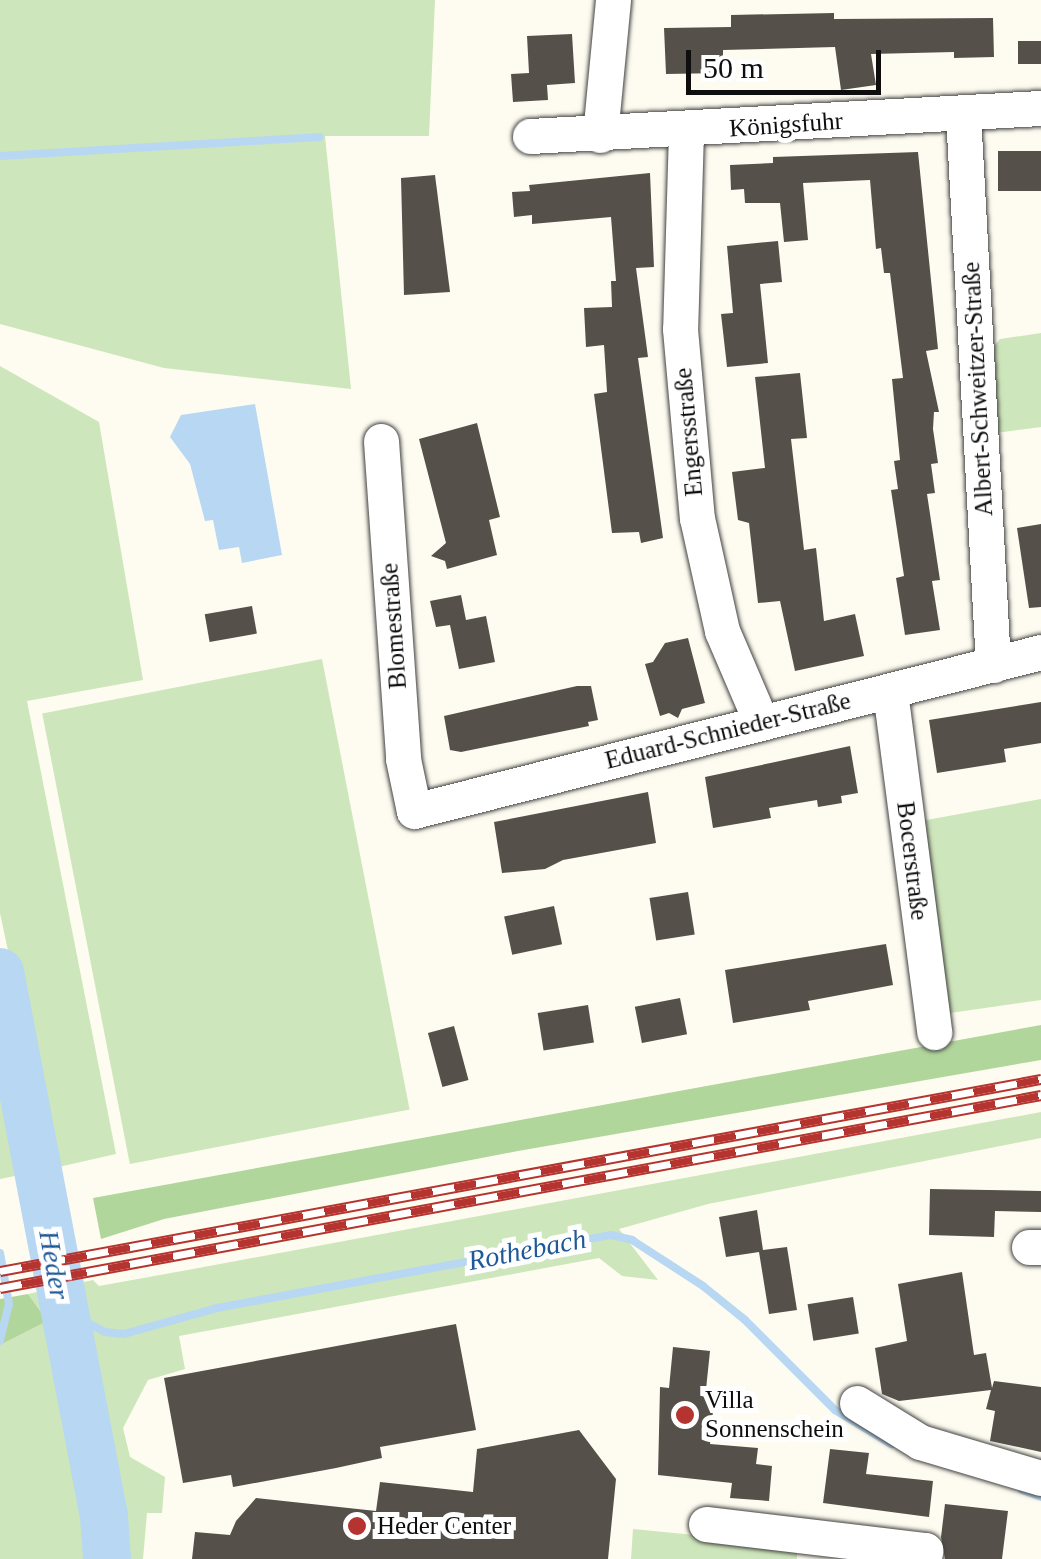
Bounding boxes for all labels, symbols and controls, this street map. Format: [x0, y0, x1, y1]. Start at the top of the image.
scale bar [691, 30, 886, 92]
text: 50 m [703, 51, 764, 84]
street label: Königsfuhr [728, 106, 844, 144]
street label: Albert-Schweitzer-Straße [956, 261, 1000, 517]
street label: Engersstraße [668, 366, 710, 498]
street label: Blomestraße [375, 562, 413, 690]
street label: Eduard-Schnieder-Straße [602, 686, 854, 776]
street label: Bocerstraße [890, 800, 934, 922]
water label: Rothebach [465, 1222, 589, 1278]
water label: Heder [31, 1228, 77, 1302]
place label: Villa Sonnenschein [705, 1386, 844, 1445]
marker: Villa Sonnenschein [674, 1404, 696, 1426]
place label: Heder Center [377, 1511, 511, 1541]
marker: Heder Center [346, 1515, 368, 1537]

